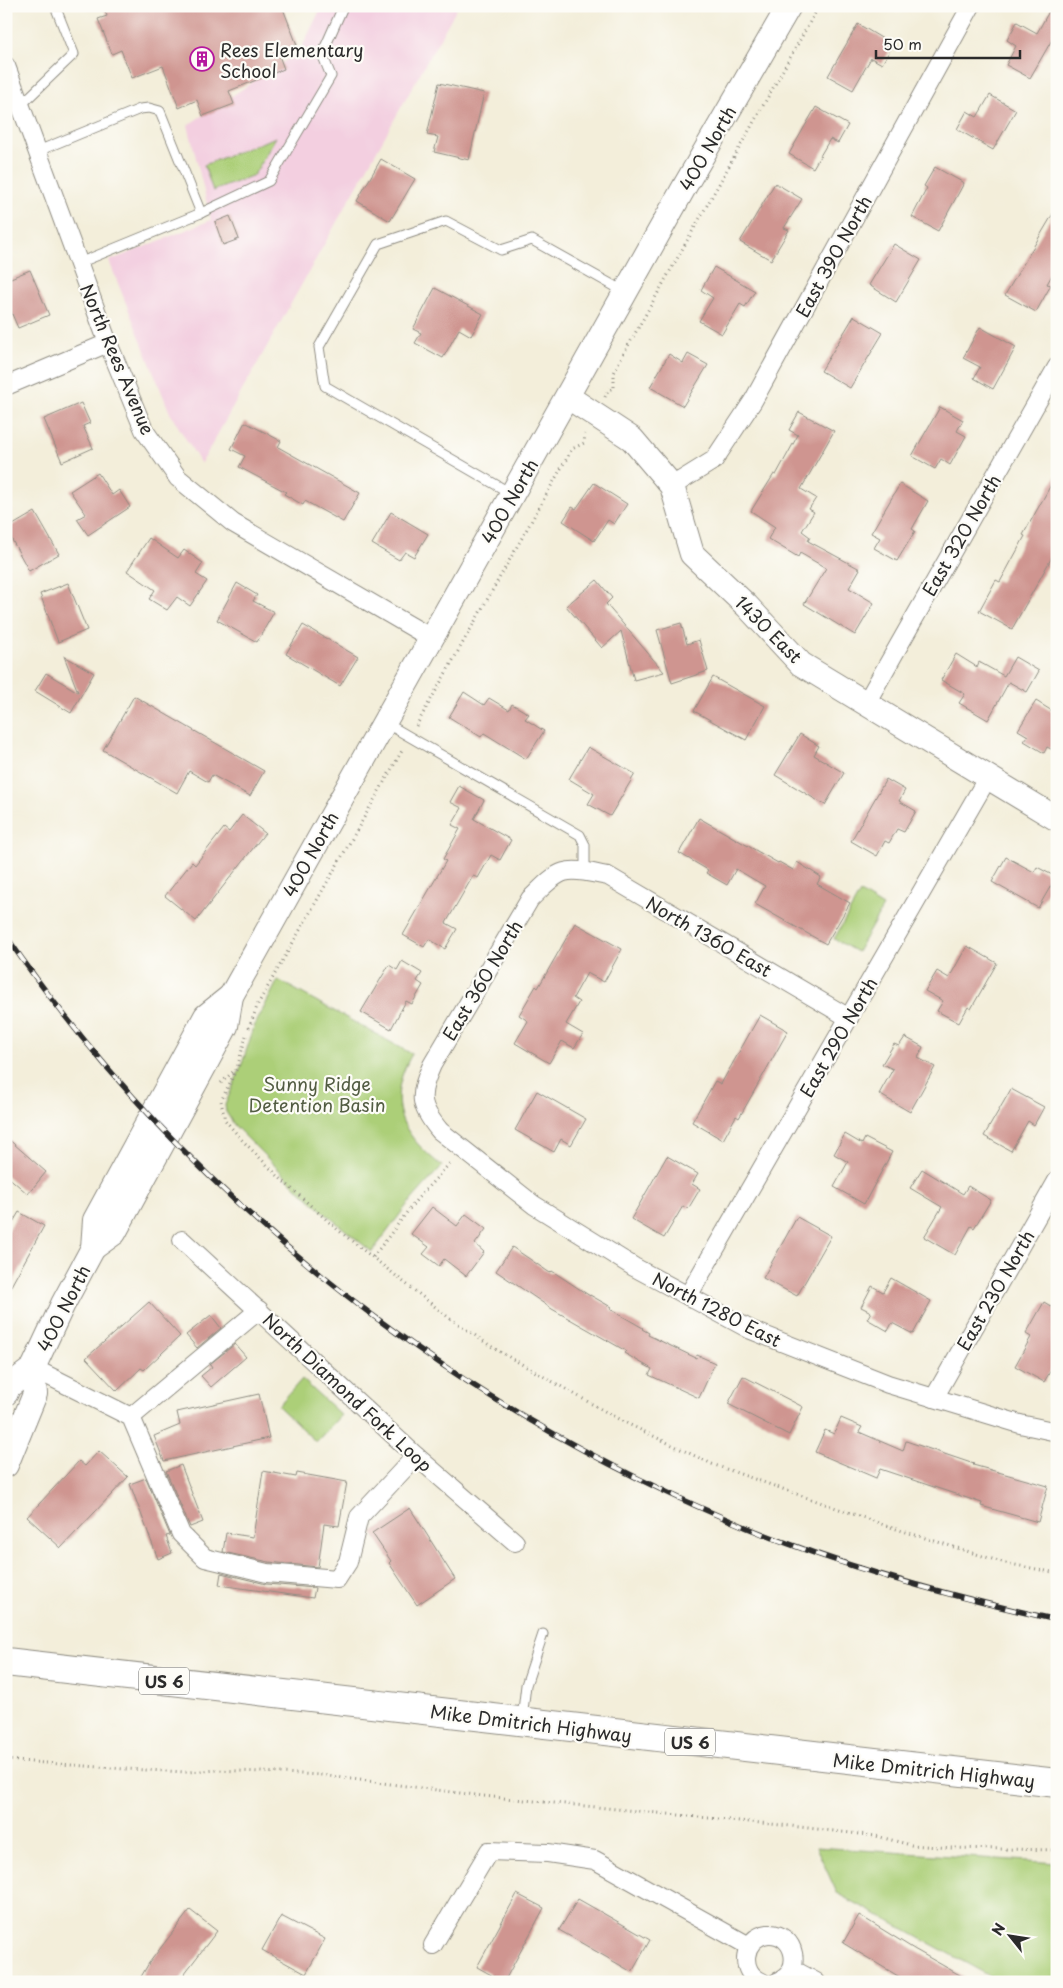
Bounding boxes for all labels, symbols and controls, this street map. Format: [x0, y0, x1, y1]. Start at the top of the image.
scale bar [876, 28, 1019, 60]
text: 50 m [883, 32, 922, 55]
place label: Rees Elementary School [220, 36, 364, 84]
building icon: Rees Elementary School [189, 46, 215, 72]
street label: 400 North [672, 101, 742, 195]
street label: East 390 North [788, 190, 878, 322]
street label: North Rees Avenue [74, 279, 162, 439]
street label: 400 North [474, 454, 544, 548]
street label: East 320 North [915, 469, 1007, 601]
street label: 1430 East [729, 589, 809, 669]
street label: 400 North [275, 806, 345, 902]
street label: North 1360 East [641, 889, 777, 983]
street label: East 360 North [435, 915, 529, 1045]
street label: East 290 North [793, 972, 883, 1102]
park label: Sunny Ridge Detention Basin [248, 1070, 386, 1118]
street label: East 230 North [950, 1225, 1040, 1355]
street label: 400 North [30, 1260, 96, 1356]
street label: North 1280 East [648, 1265, 786, 1353]
street label: North Diamond Fork Loop [257, 1306, 439, 1478]
road number: US 6 [139, 1668, 189, 1694]
street label: Mike Dmitrich Highway [429, 1697, 633, 1749]
road number: US 6 [665, 1728, 715, 1755]
street label: Mike Dmitrich Highway [832, 1746, 1036, 1794]
north arrow [986, 1910, 1036, 1960]
text: N [986, 1919, 1010, 1939]

